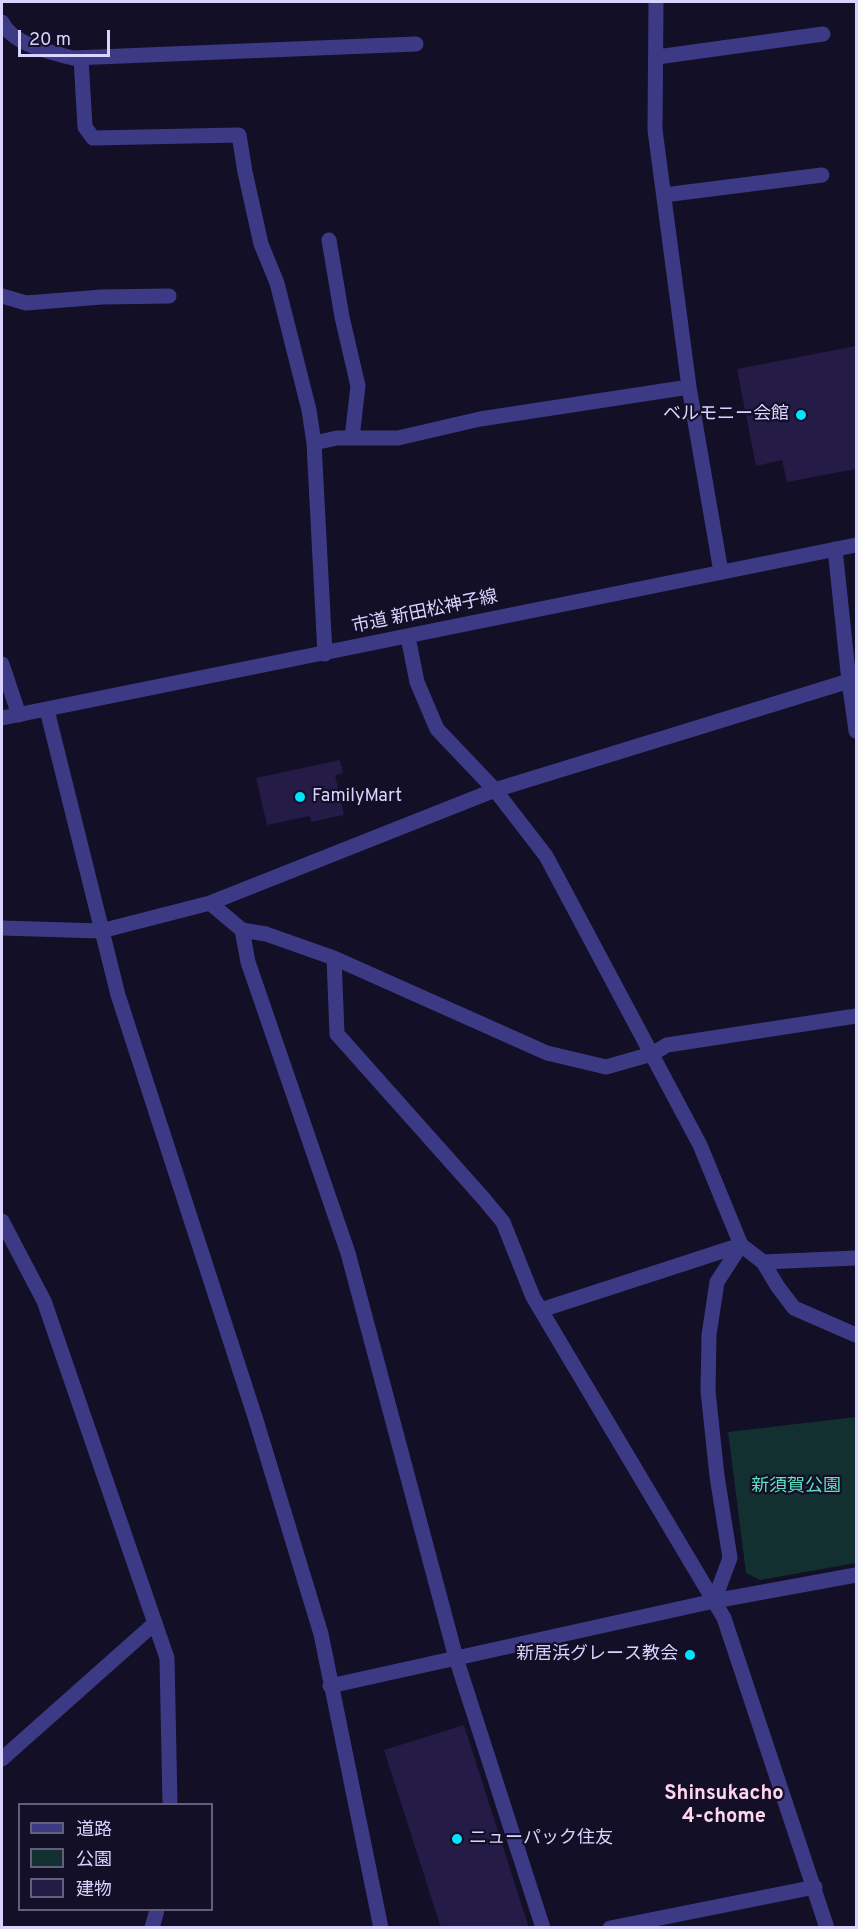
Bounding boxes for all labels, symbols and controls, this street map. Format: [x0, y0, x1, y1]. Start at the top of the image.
scale bar [21, 18, 112, 56]
text: 20 m [29, 29, 71, 52]
place label: ベルモニー会館 [663, 404, 789, 426]
marker: ベルモニー会館 [794, 408, 808, 422]
street label: 市道 新田松神子線 [350, 587, 500, 639]
place label: FamilyMart [312, 786, 402, 808]
marker: FamilyMart [293, 790, 307, 804]
park label: 新須賀公園 [751, 1476, 841, 1498]
place label: 新居浜グレース教会 [516, 1644, 678, 1666]
marker: 新居浜グレース教会 [683, 1648, 697, 1662]
district label: Shinsukacho 4-chome [664, 1783, 784, 1830]
legend [18, 1803, 213, 1911]
text: 道路 [76, 1819, 112, 1842]
place label: ニューパック住友 [469, 1828, 613, 1850]
marker: ニューパック住友 [450, 1832, 464, 1846]
text: 公園 [76, 1849, 112, 1872]
text: 建物 [76, 1879, 112, 1902]

